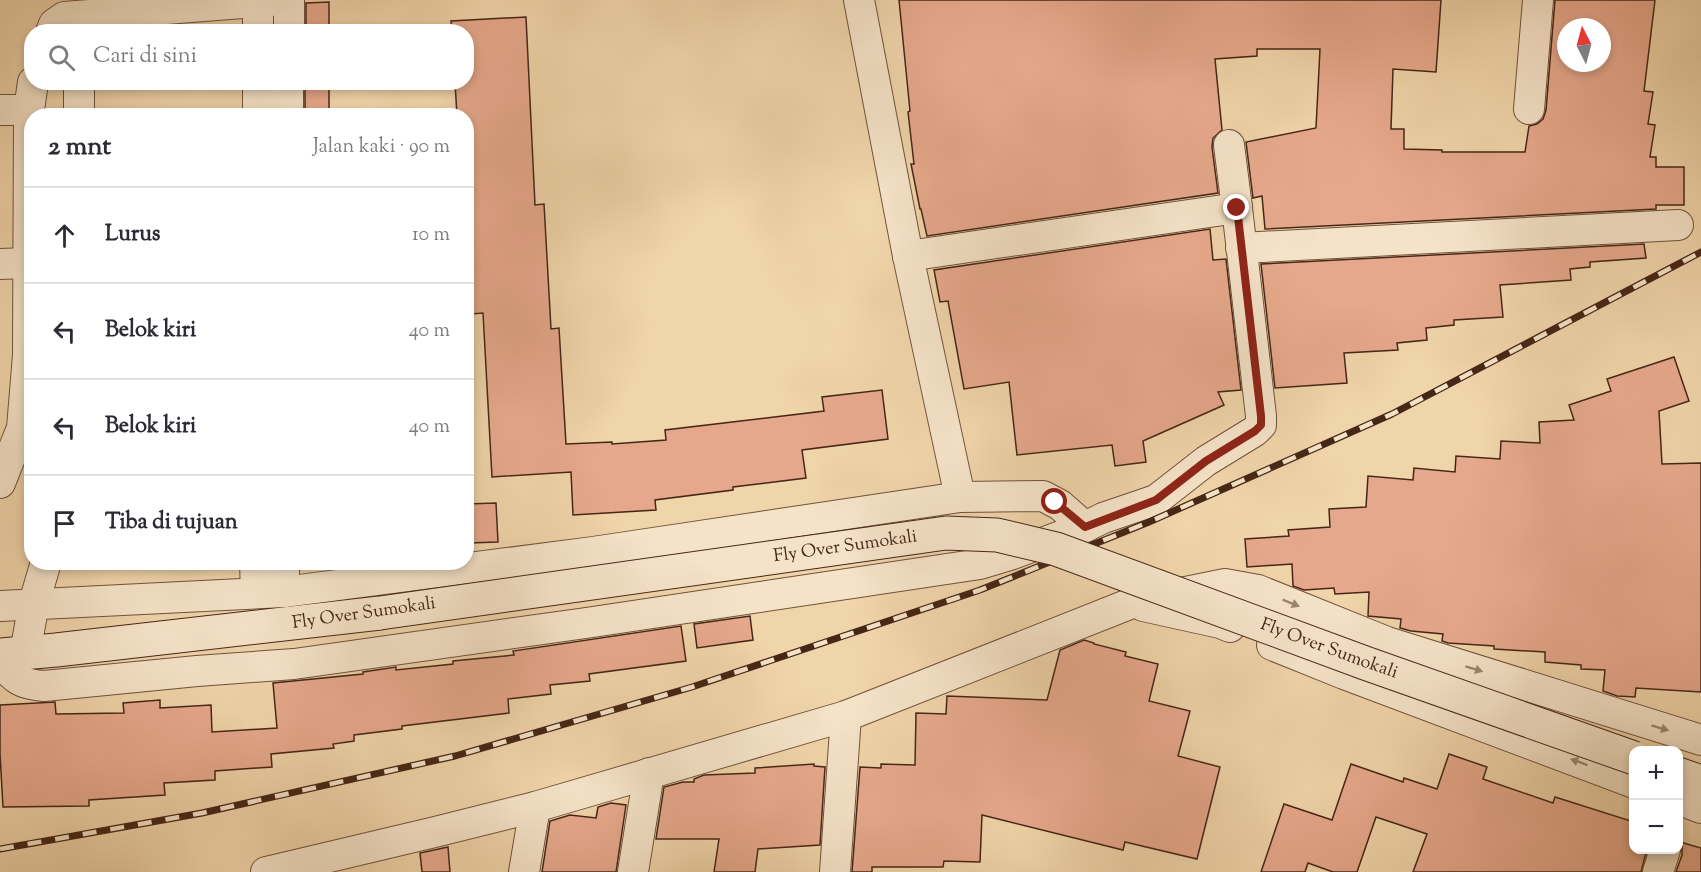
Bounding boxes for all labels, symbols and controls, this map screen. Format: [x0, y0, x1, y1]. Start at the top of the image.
north arrow [1557, 18, 1611, 72]
search box [24, 24, 474, 90]
icon: search [45, 41, 78, 74]
text: Cari di sini [93, 41, 197, 73]
text: 2 mnt [48, 129, 111, 166]
text: Jalan kaki · 90 m [313, 133, 450, 162]
route end [1223, 194, 1249, 220]
icon: ahead [48, 219, 81, 252]
text: Lurus [105, 219, 161, 251]
text: 10 m [412, 221, 450, 250]
icon: left [48, 315, 81, 348]
text: Belok kiri [105, 315, 196, 347]
text: 40 m [409, 317, 450, 346]
icon: left [48, 411, 81, 444]
text: Belok kiri [105, 411, 196, 443]
text: 40 m [409, 413, 450, 442]
route start [1041, 488, 1067, 514]
icon: arrive [48, 507, 81, 540]
text: Tiba di tujuan [105, 507, 238, 539]
street label: Fly Over Sumokali [772, 524, 919, 570]
street label: Fly Over Sumokali [291, 591, 437, 637]
one-way arrow [1282, 598, 1300, 608]
street label: Fly Over Sumokali [1256, 612, 1401, 686]
one-way arrow [1465, 665, 1483, 674]
one-way arrow [1651, 723, 1669, 733]
map controls [1629, 746, 1683, 854]
button: + [1629, 746, 1683, 800]
one-way arrow [1570, 757, 1588, 766]
button: − [1629, 800, 1683, 854]

